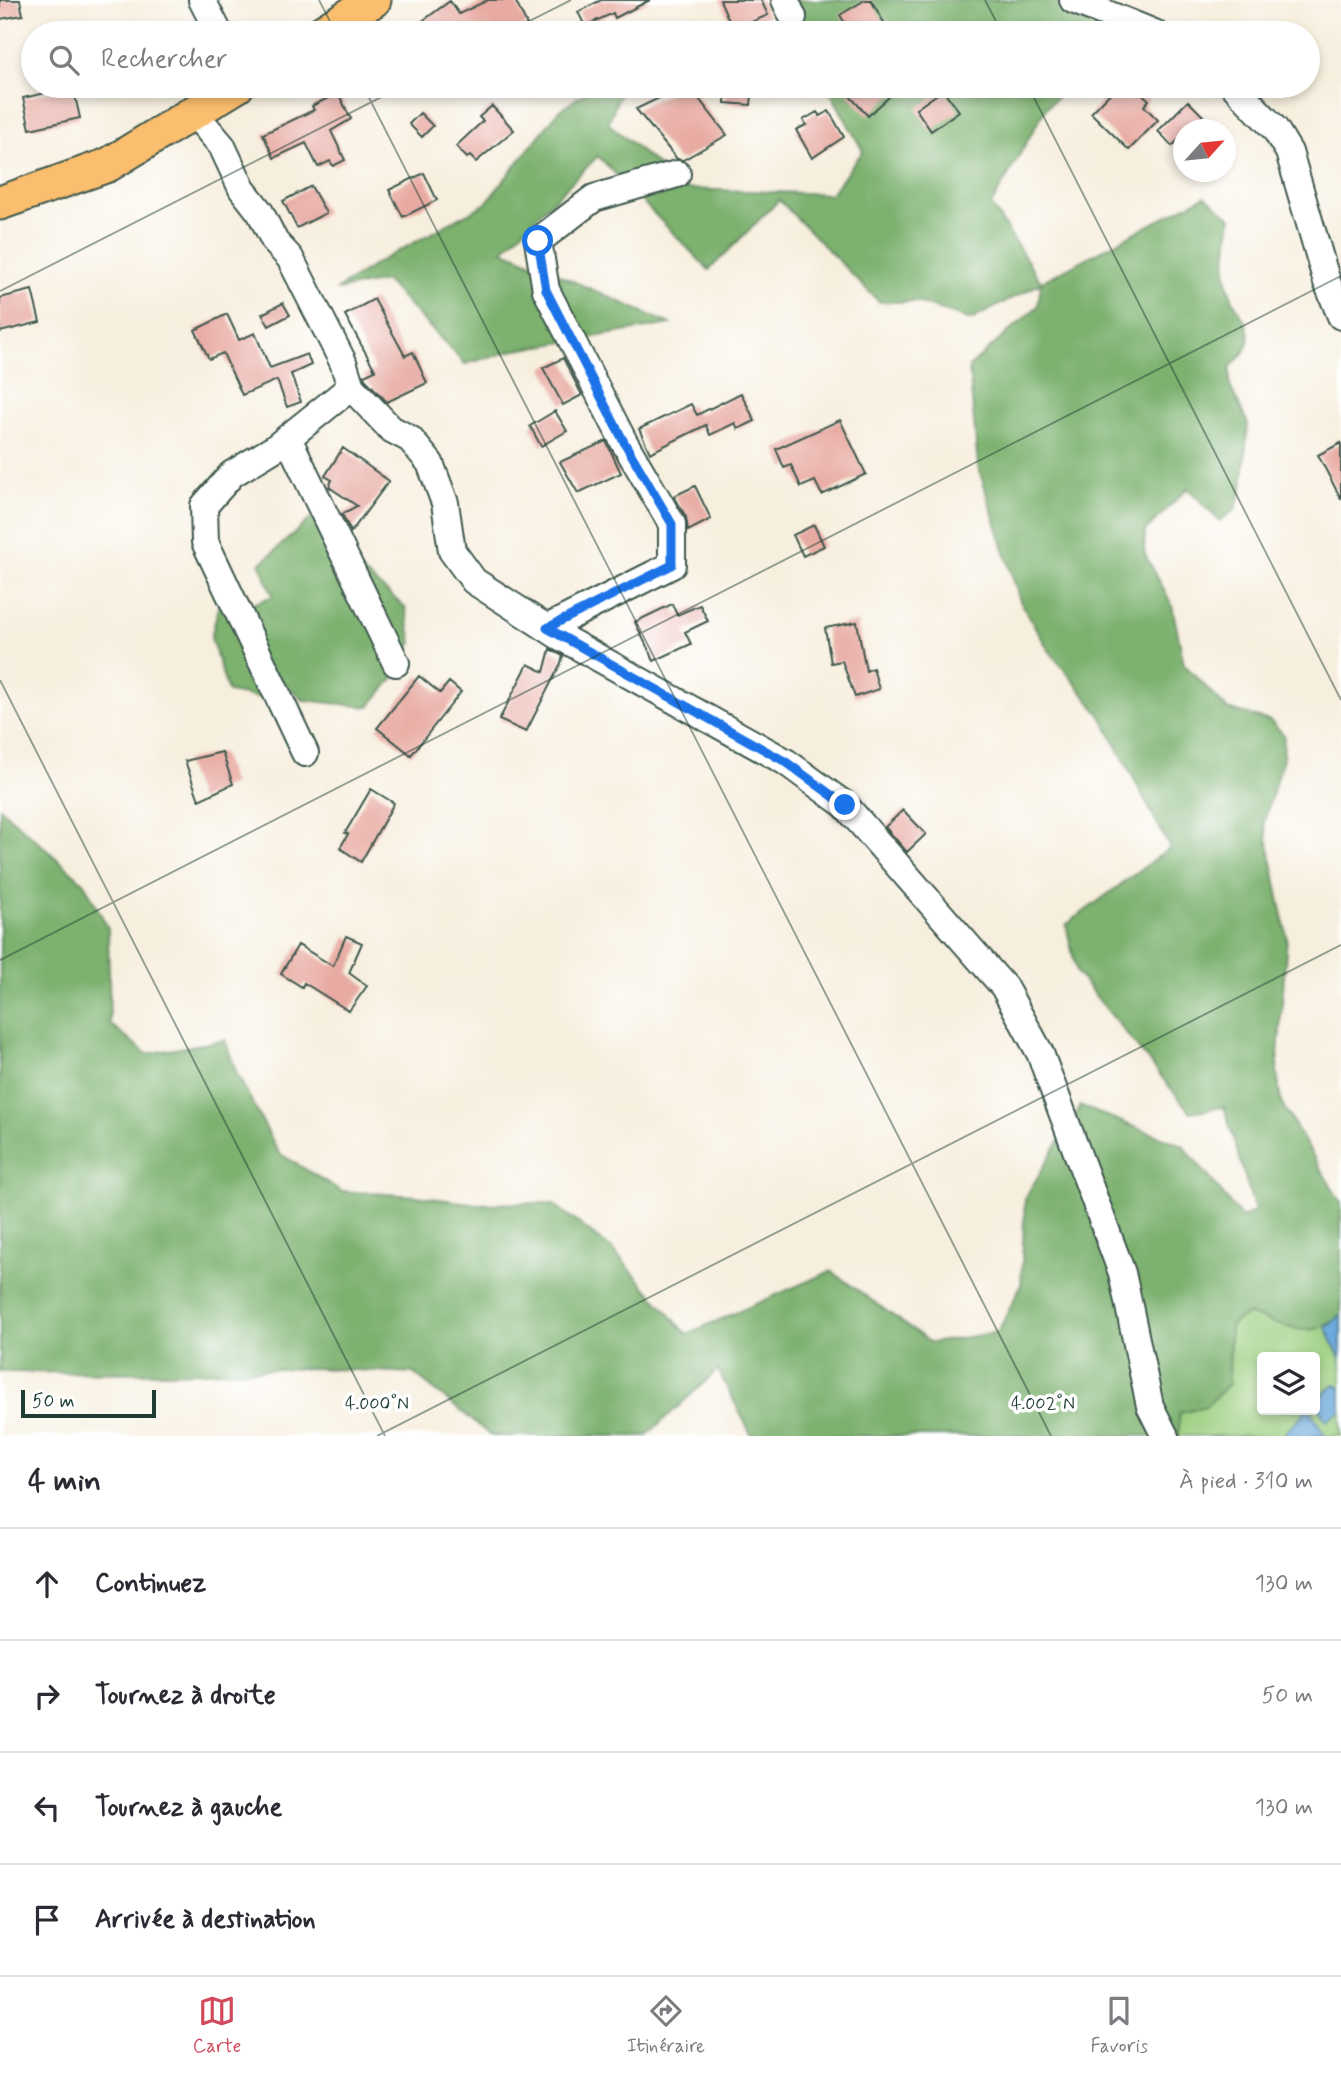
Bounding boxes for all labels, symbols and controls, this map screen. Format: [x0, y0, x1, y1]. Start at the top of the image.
search box [21, 21, 1320, 98]
icon: search [45, 41, 83, 79]
text: Rechercher [101, 43, 227, 77]
north arrow [1173, 119, 1236, 182]
route start [522, 225, 553, 256]
route end [829, 789, 860, 820]
map controls [1257, 1352, 1320, 1415]
button: layers [1257, 1352, 1320, 1415]
scale bar [21, 1387, 156, 1419]
text: 50 m [32, 1389, 75, 1414]
text: 4.000°N [345, 1392, 409, 1416]
text: 4.002°N [1011, 1392, 1075, 1416]
text: 4 min [28, 1462, 101, 1501]
text: À pied · 310 m [1179, 1467, 1313, 1497]
icon: ahead [28, 1565, 66, 1603]
text: Continuez [95, 1567, 206, 1601]
text: 130 m [1255, 1569, 1313, 1599]
icon: right [28, 1677, 66, 1715]
text: Tournez à droite [95, 1679, 276, 1713]
text: 50 m [1262, 1681, 1313, 1711]
icon: left [28, 1789, 66, 1827]
text: Tournez à gauche [95, 1791, 282, 1825]
text: 130 m [1255, 1793, 1313, 1823]
icon: arrive [28, 1901, 66, 1939]
text: Arrivée à destination [95, 1903, 316, 1937]
tab: Carte [193, 1992, 241, 2059]
tab: Itinéraire [627, 1992, 705, 2059]
tab: Favoris [1091, 1992, 1148, 2059]

